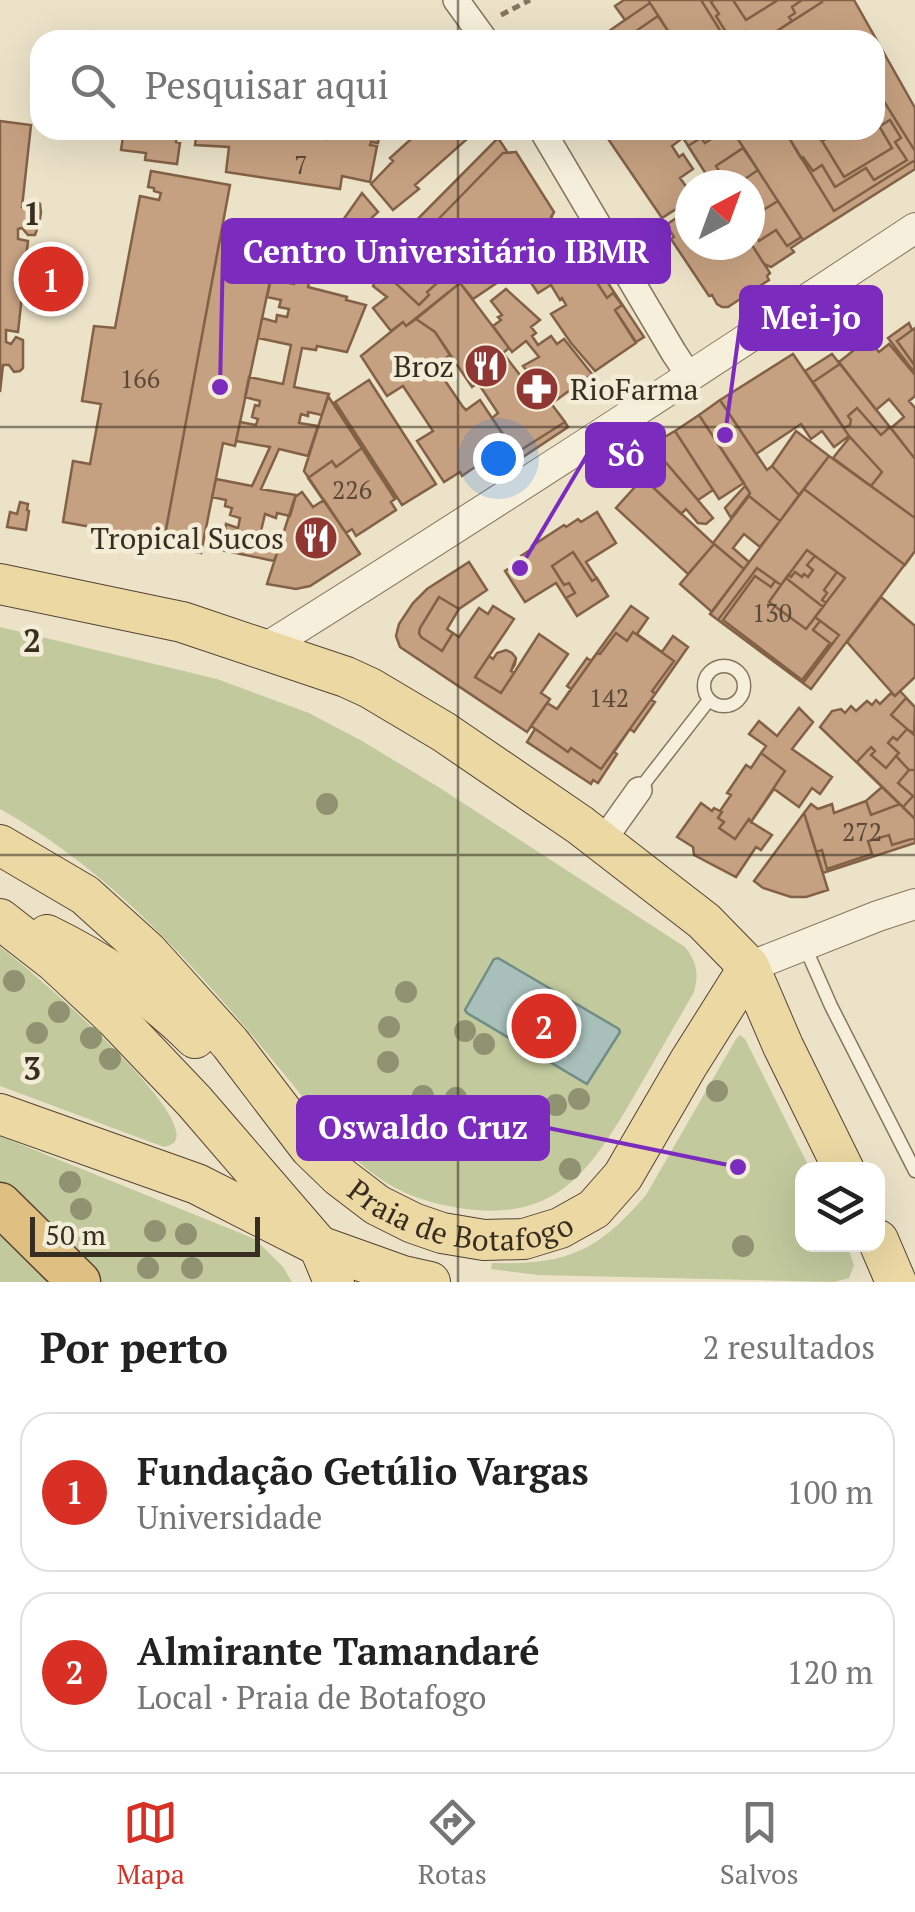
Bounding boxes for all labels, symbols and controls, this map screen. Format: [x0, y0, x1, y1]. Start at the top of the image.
search box [30, 30, 885, 140]
icon: search [65, 58, 120, 113]
text: Pesquisar aqui [145, 60, 389, 110]
house number: 7 [294, 148, 308, 181]
north arrow [675, 170, 765, 260]
text: 1 [23, 192, 41, 234]
callout: Centro Universitário IBMR [223, 220, 669, 282]
text: Centro Universitário IBMR [243, 230, 649, 272]
pin: 1 [18, 242, 84, 316]
callout: Mei-jo [741, 287, 881, 349]
text: Mei-jo [761, 296, 861, 338]
restaurant icon: Broz [463, 343, 509, 389]
place label: Broz [393, 346, 454, 386]
house number: 166 [120, 362, 160, 395]
pharmacy icon: RioFarma [514, 366, 560, 412]
place label: RioFarma [570, 369, 699, 409]
callout: Sô [587, 424, 664, 486]
your location [473, 433, 524, 484]
text: Sô [608, 433, 644, 475]
house number: 226 [332, 473, 372, 506]
restaurant icon: Tropical Sucos [293, 515, 339, 561]
place label: Tropical Sucos [90, 518, 284, 558]
house number: 130 [752, 596, 792, 629]
text: 2 [23, 619, 41, 661]
house number: 142 [589, 681, 629, 714]
house number: 272 [842, 815, 882, 848]
pin: 2 [512, 988, 576, 1064]
text: 3 [23, 1047, 41, 1089]
callout: Oswaldo Cruz [298, 1097, 548, 1159]
text: Oswaldo Cruz [318, 1106, 528, 1148]
map controls [795, 1162, 885, 1252]
button: layers [795, 1162, 885, 1252]
street label: Praia de Botafogo [340, 1170, 580, 1261]
scale bar [30, 1212, 260, 1256]
text: 50 m [45, 1216, 106, 1253]
text: Por perto [40, 1319, 228, 1375]
text: 2 resultados [703, 1326, 875, 1368]
text: Fundação Getúlio Vargas [137, 1446, 589, 1496]
text: 1 [65, 1471, 84, 1513]
text: 100 m [786, 1471, 873, 1513]
text: Universidade [137, 1496, 322, 1538]
text: Almirante Tamandaré [137, 1626, 540, 1676]
text: 2 [65, 1651, 84, 1693]
text: 120 m [786, 1651, 873, 1693]
text: Local · Praia de Botafogo [137, 1676, 487, 1718]
tab: Mapa [116, 1795, 185, 1892]
tab: Rotas [418, 1795, 487, 1892]
tab: Salvos [720, 1795, 799, 1892]

